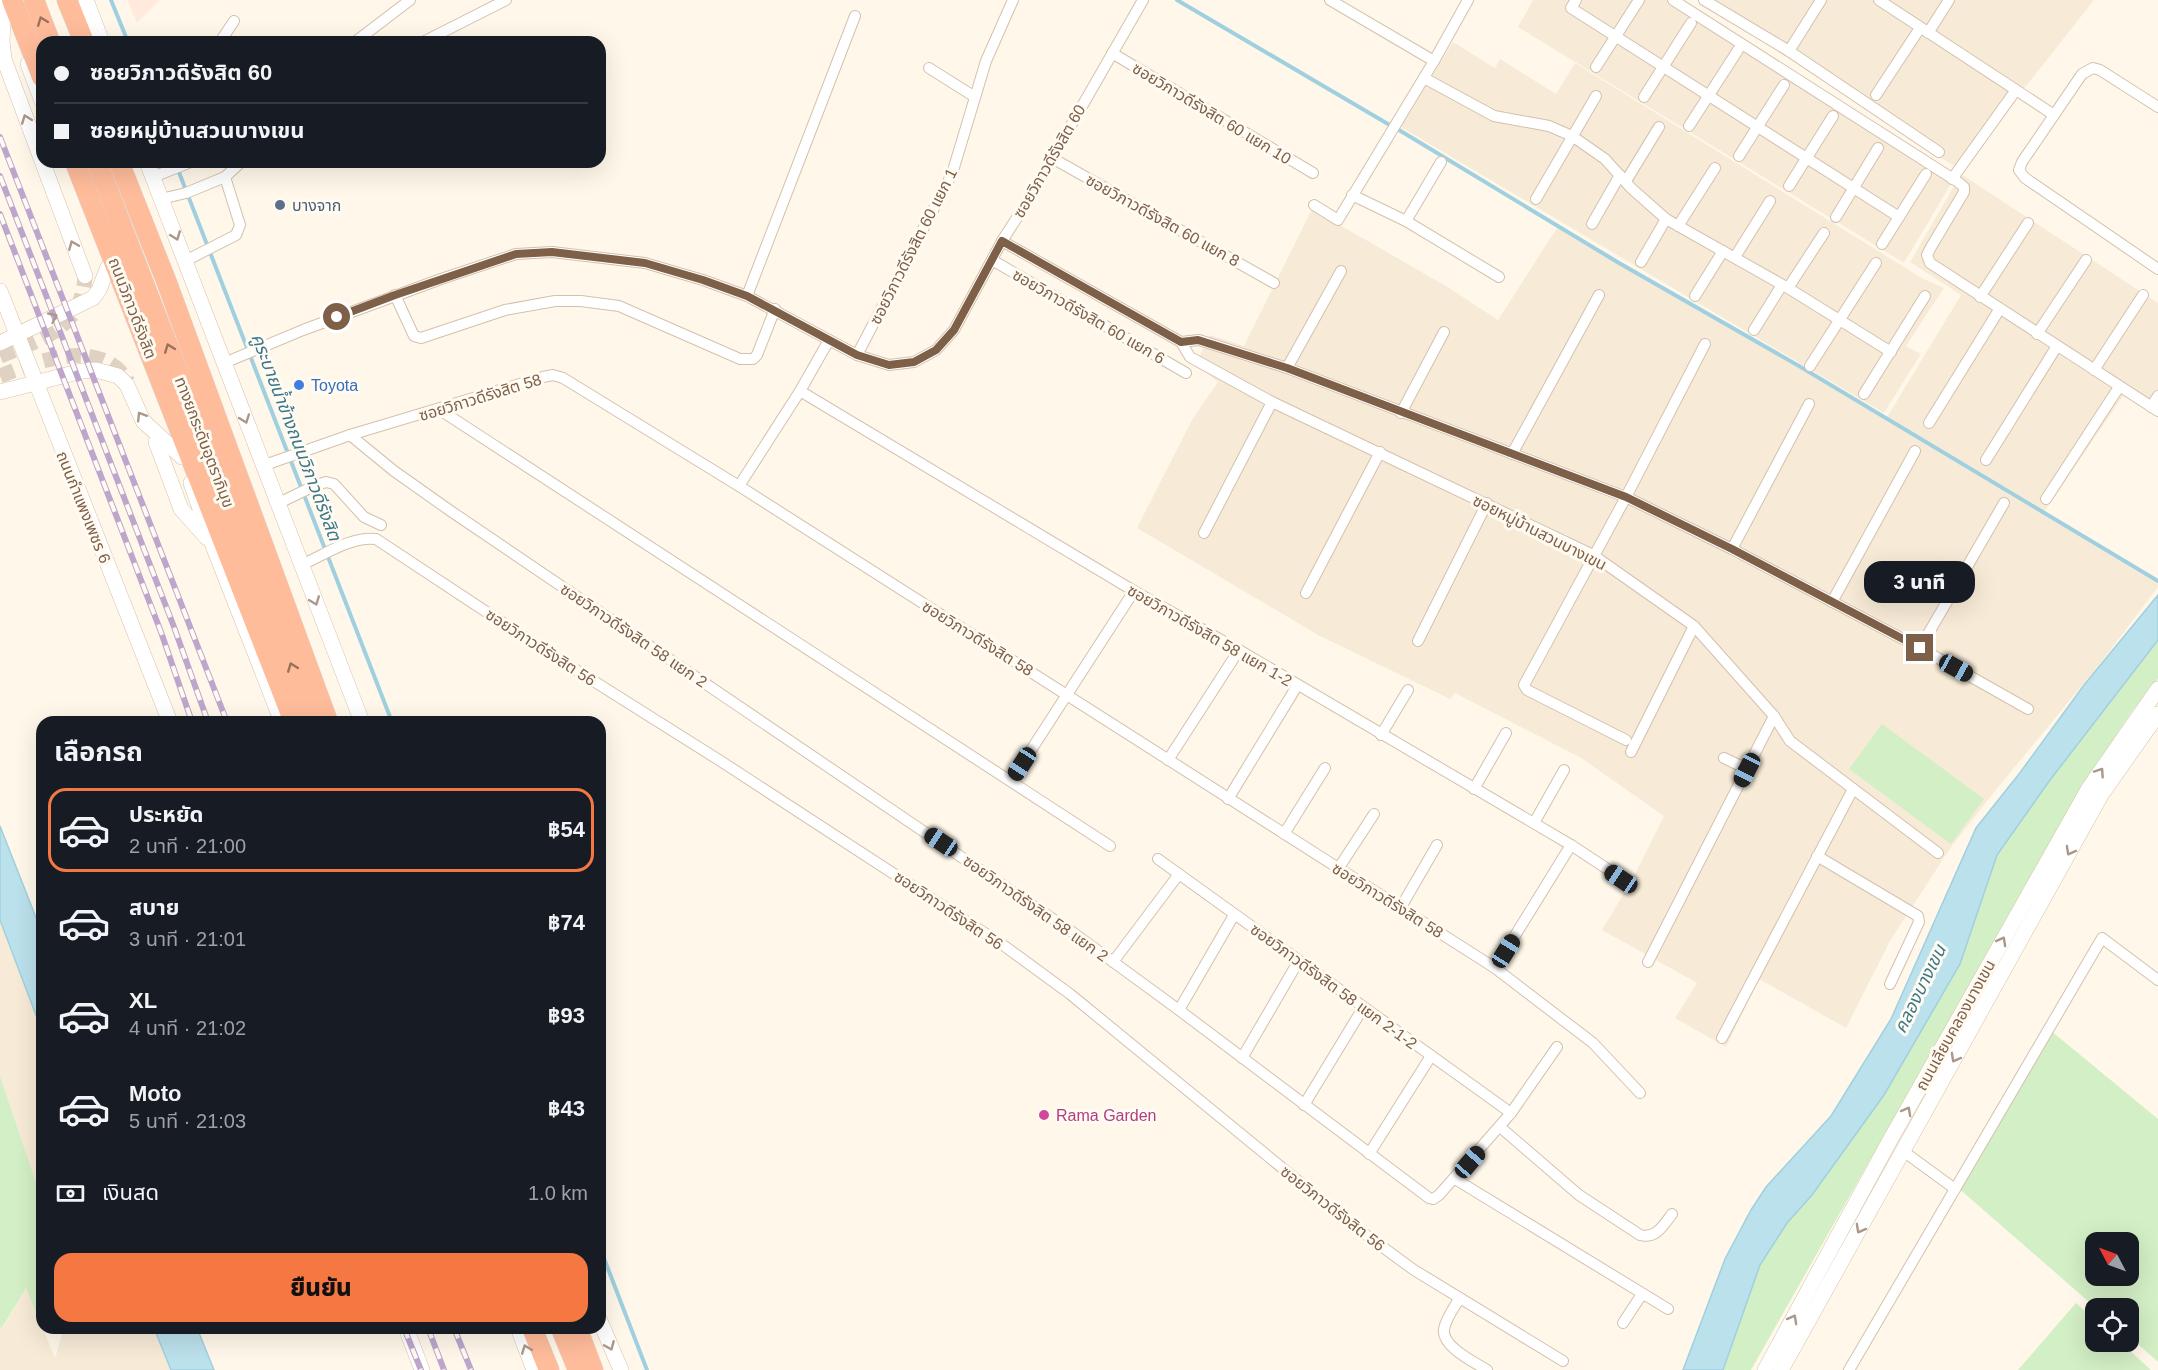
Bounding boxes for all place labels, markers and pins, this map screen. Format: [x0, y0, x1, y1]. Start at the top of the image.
place label: บางจาก [292, 197, 341, 214]
marker: บางจาก [273, 198, 287, 212]
place label: Toyota [311, 377, 358, 394]
marker: Toyota [292, 378, 306, 392]
place label: Rama Garden [1056, 1107, 1157, 1124]
marker: Rama Garden [1037, 1108, 1051, 1122]

